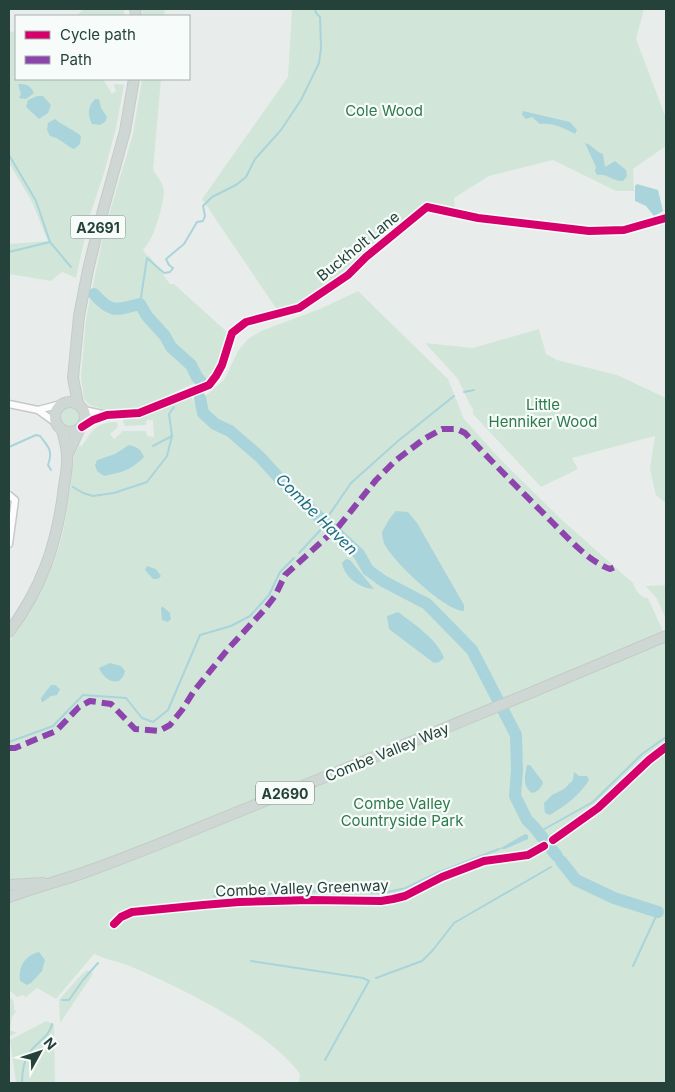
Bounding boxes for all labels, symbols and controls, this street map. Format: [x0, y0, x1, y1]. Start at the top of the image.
legend [15, 15, 190, 80]
text: Cycle path [60, 25, 136, 44]
text: Path [60, 50, 92, 69]
park label: Cole Wood [345, 101, 423, 120]
street label: Buckholt Lane [313, 207, 403, 285]
road number: A2691 [70, 216, 126, 238]
park label: Little Henniker Wood [489, 395, 597, 431]
water label: Combe Haven [272, 469, 362, 559]
street label: Combe Valley Way [322, 718, 452, 786]
road number: A2690 [256, 781, 314, 804]
park label: Combe Valley Countryside Park [341, 794, 464, 830]
street label: Combe Valley Greenway [215, 875, 390, 901]
north arrow [15, 1027, 65, 1077]
text: N [40, 1034, 60, 1053]

